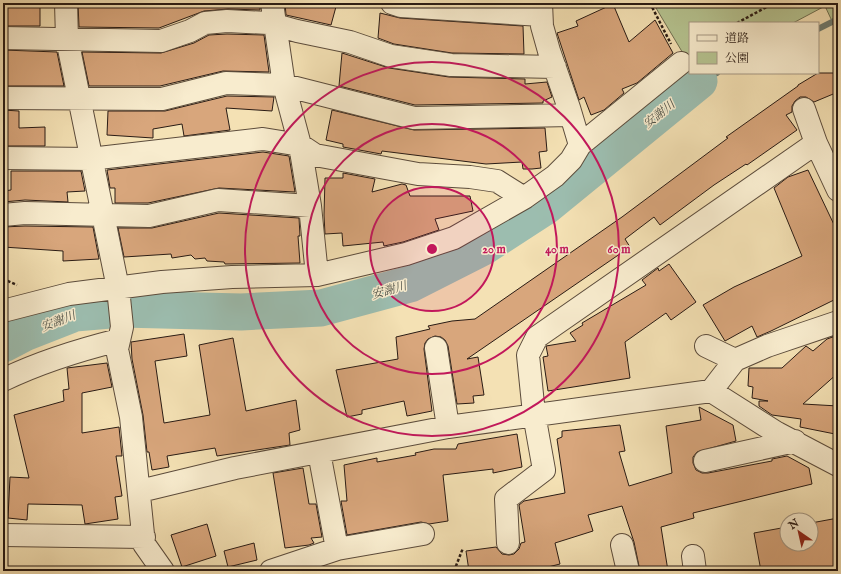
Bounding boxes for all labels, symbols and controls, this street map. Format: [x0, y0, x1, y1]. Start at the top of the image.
legend [689, 22, 819, 74]
text: 道路 [725, 31, 749, 46]
text: 公園 [725, 51, 749, 66]
water label: 安謝川 [641, 96, 680, 132]
centre of rings [425, 242, 439, 256]
text: 20 m [482, 242, 506, 257]
text: 40 m [545, 242, 570, 257]
text: 60 m [608, 242, 631, 257]
water label: 安謝川 [370, 278, 410, 303]
water label: 安謝川 [39, 307, 80, 335]
north arrow [779, 512, 819, 552]
text: N [785, 516, 802, 534]

